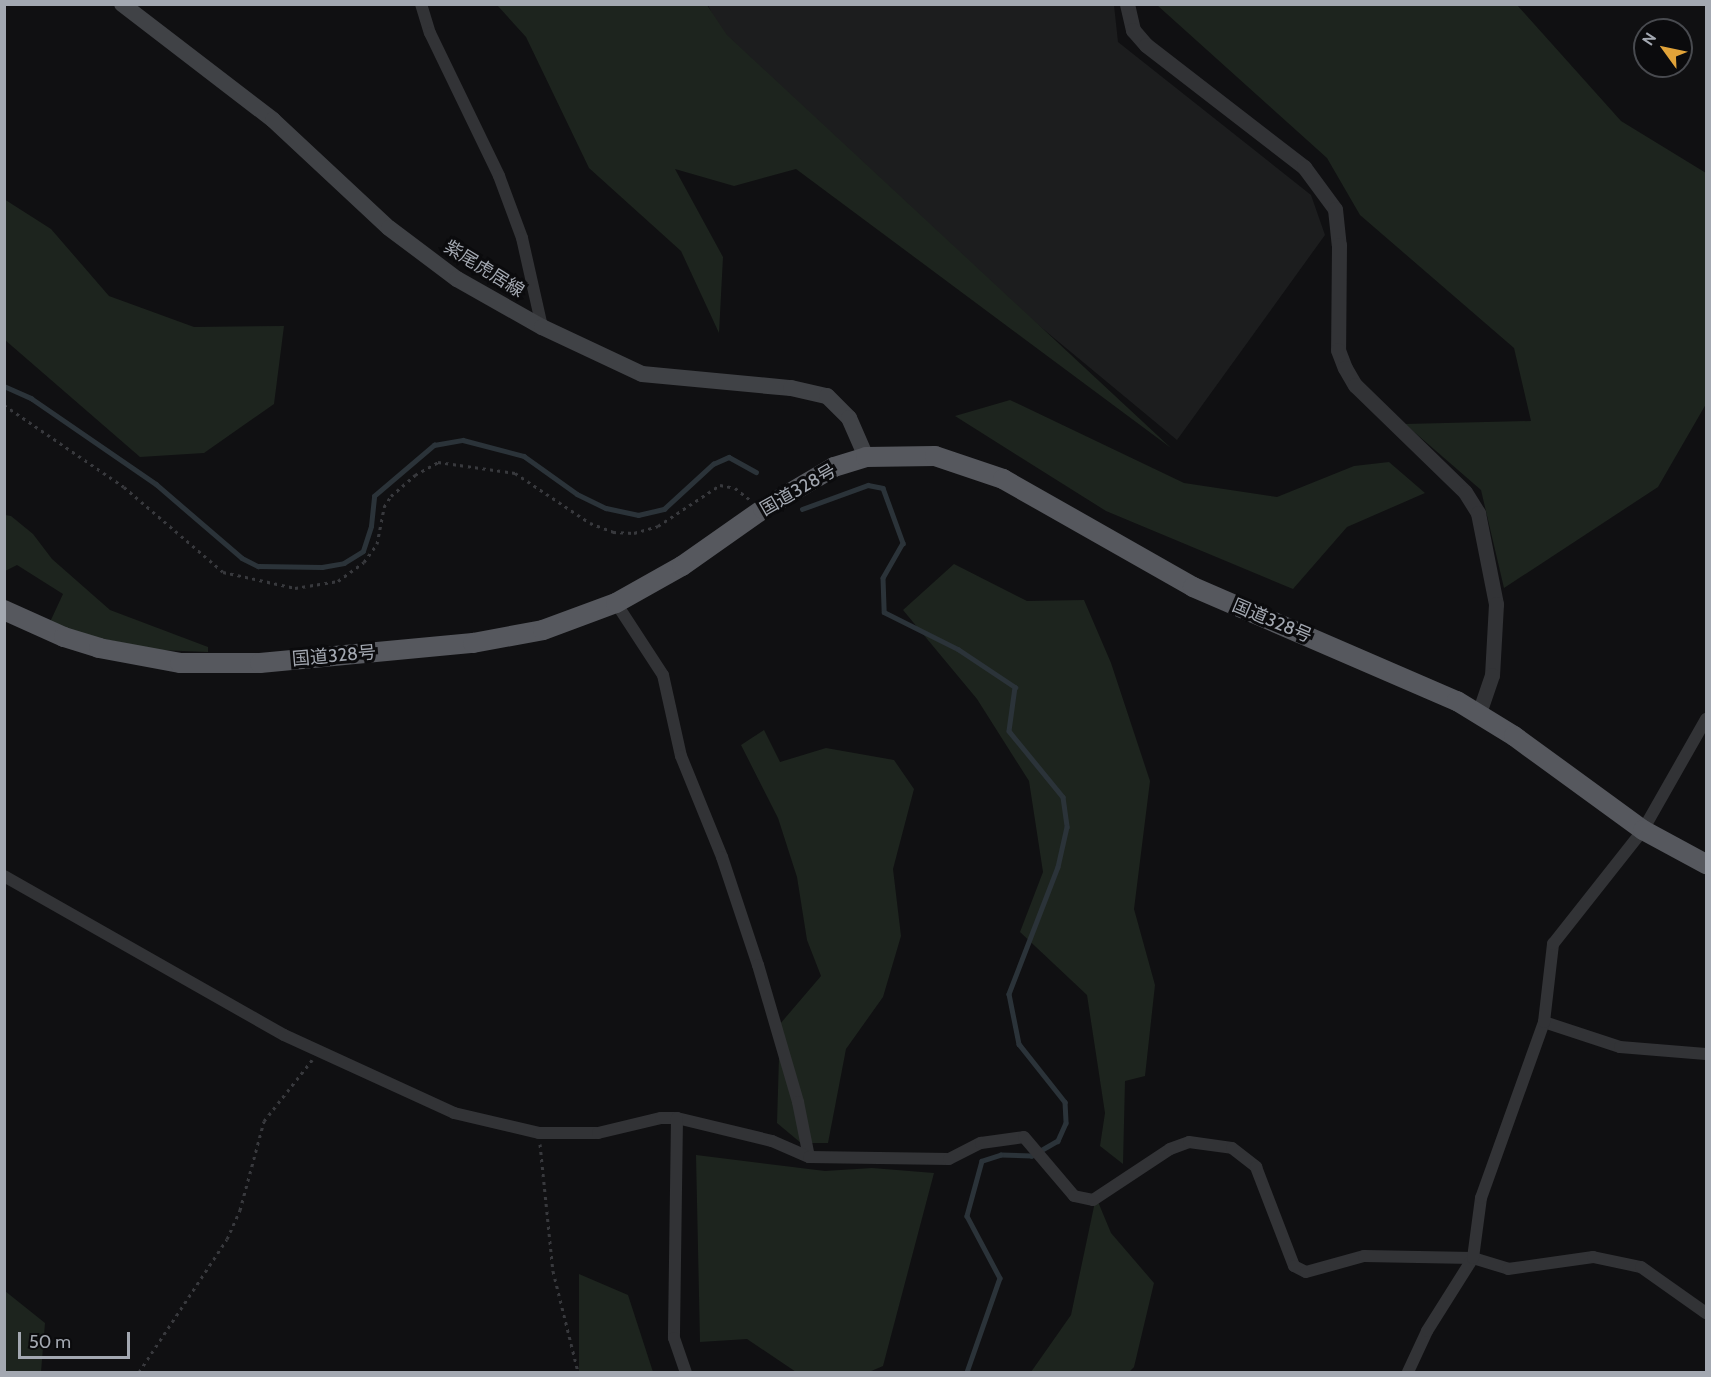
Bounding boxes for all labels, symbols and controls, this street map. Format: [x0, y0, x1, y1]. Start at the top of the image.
north arrow [1633, 18, 1693, 78]
text: N [1638, 29, 1660, 49]
street label: 紫尾虎居線 [440, 236, 528, 302]
street label: 国道328号 [756, 460, 840, 520]
street label: 国道328号 [1229, 595, 1315, 647]
street label: 国道328号 [291, 642, 377, 670]
scale bar [21, 1320, 134, 1358]
text: 50 m [29, 1331, 71, 1353]

